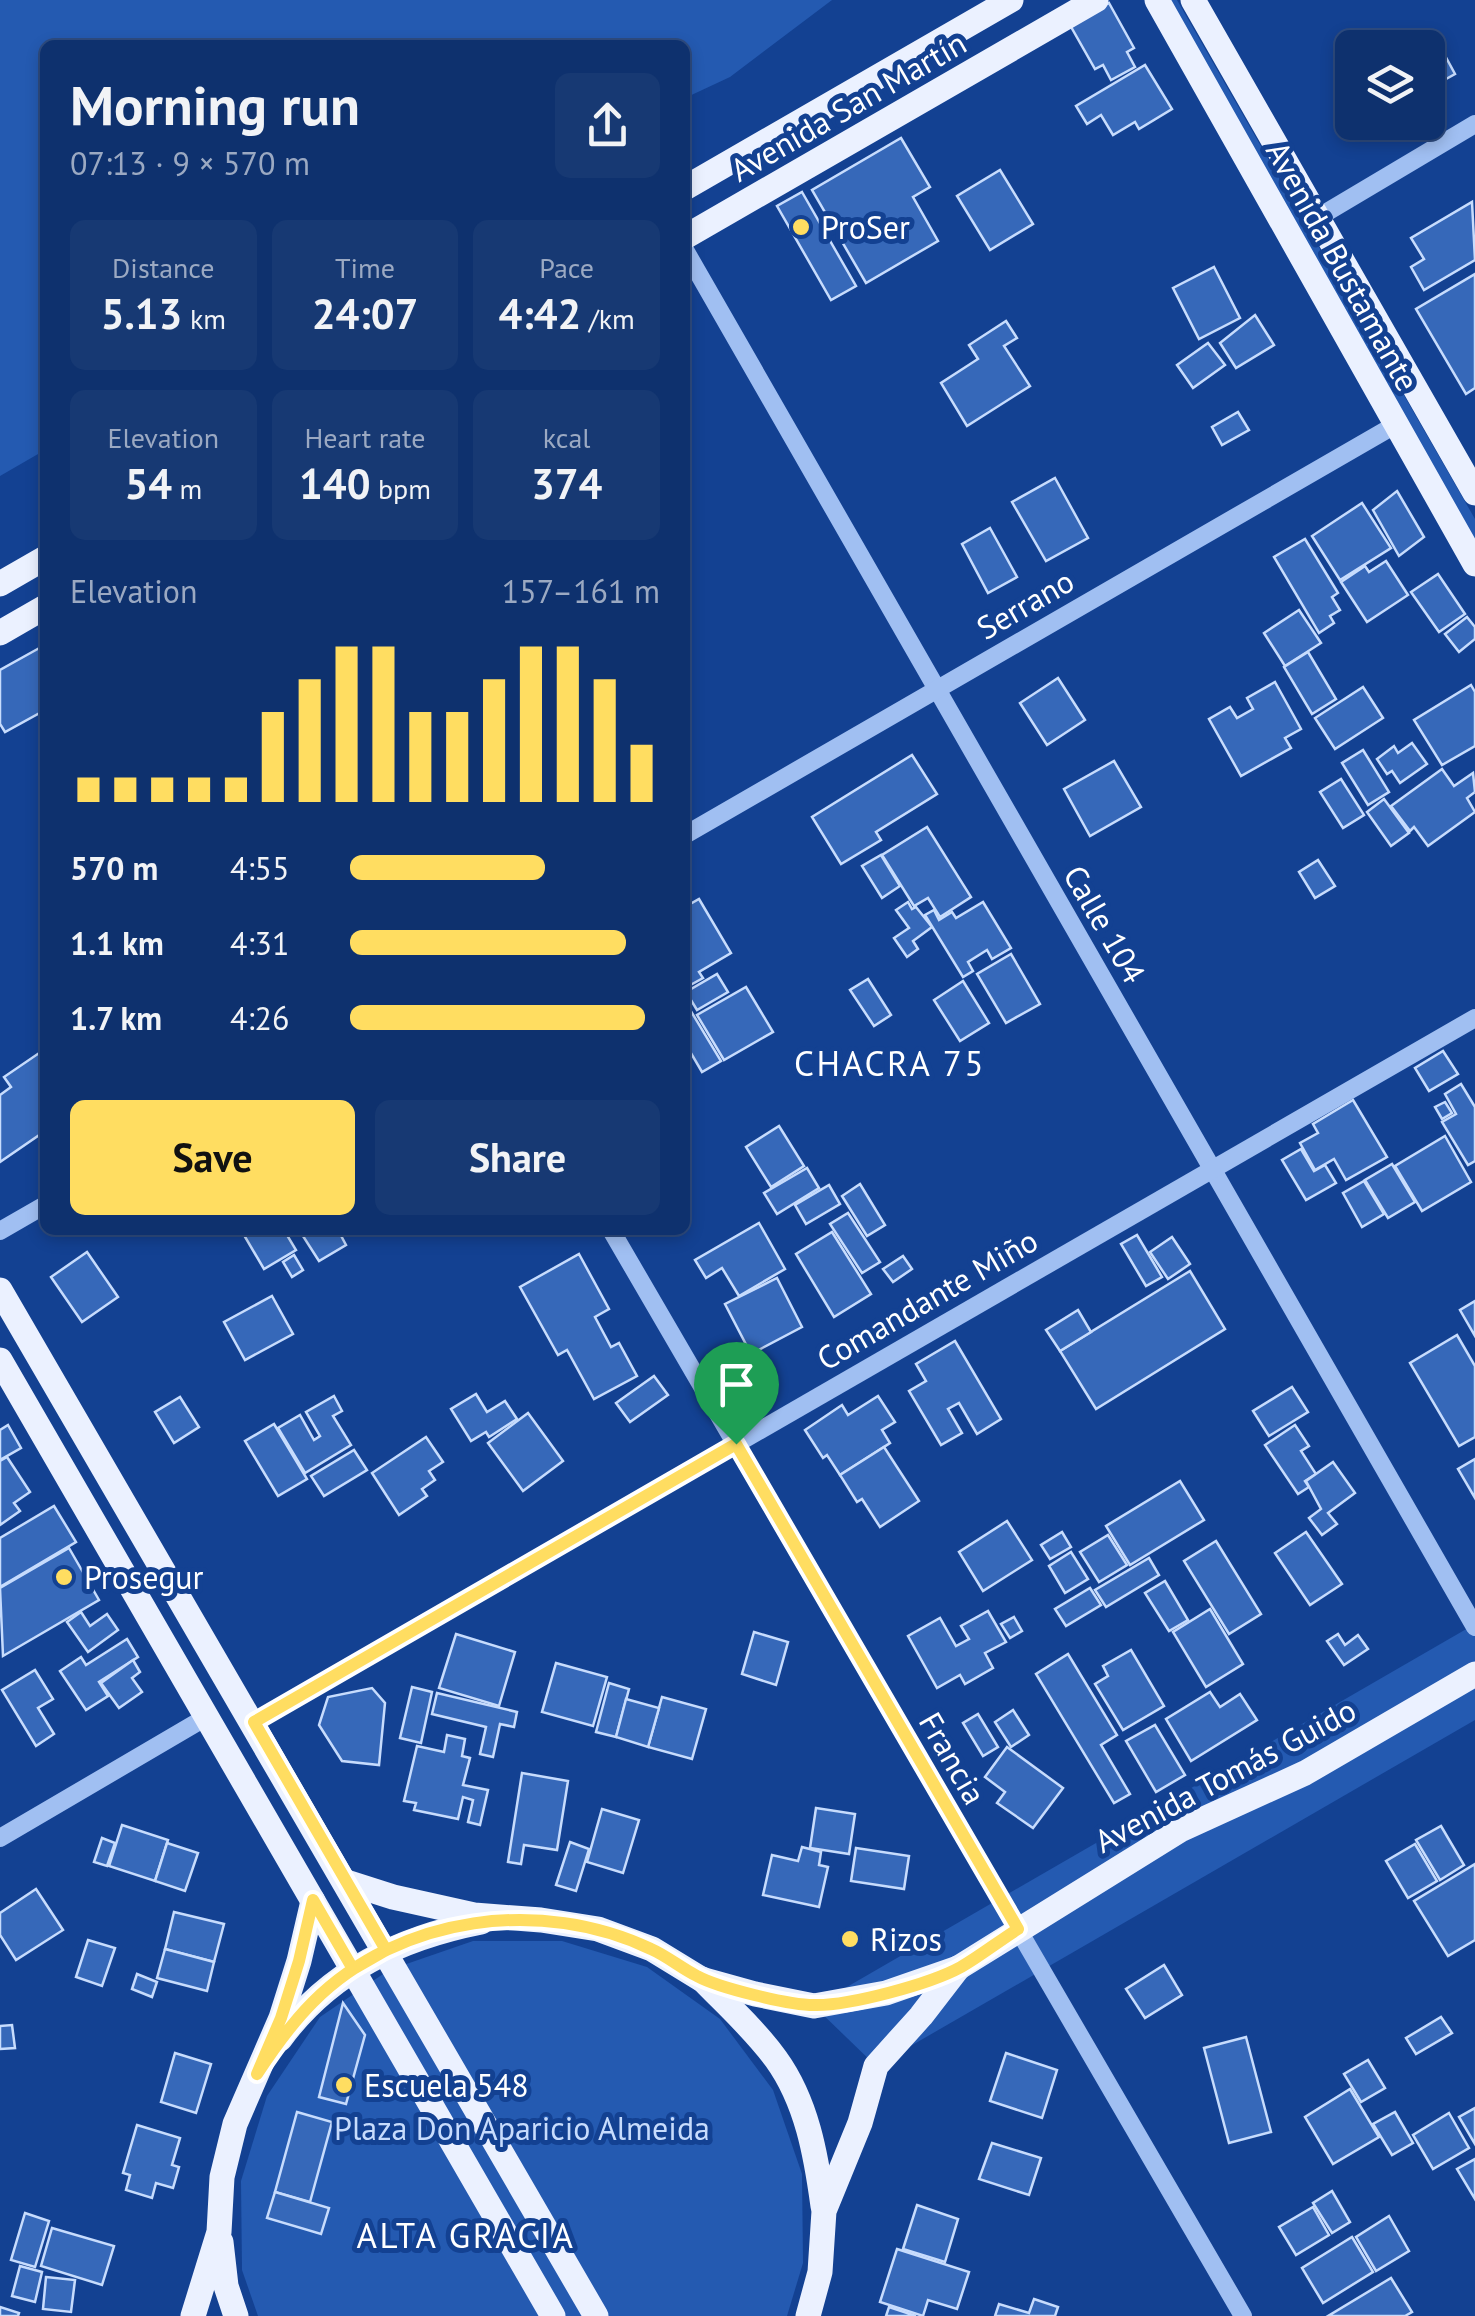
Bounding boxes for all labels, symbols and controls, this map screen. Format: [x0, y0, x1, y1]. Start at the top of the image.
street label: Avenida San Martín [723, 21, 973, 191]
map controls [1335, 30, 1445, 140]
button: layers [1335, 30, 1445, 140]
text: Morning run [70, 69, 360, 140]
button: share [555, 73, 660, 178]
street label: Avenida Bustamante [1257, 134, 1429, 398]
text: 07:13 · 9 × 570 m [70, 142, 310, 184]
place label: ProSer [821, 206, 910, 248]
marker: ProSer [790, 216, 812, 238]
text: Distance [112, 249, 215, 286]
text: Time [335, 249, 395, 286]
text: Pace [539, 249, 594, 286]
text: 5.13 [101, 286, 182, 341]
text: 24:07 [312, 286, 418, 341]
text: 4:42 [499, 286, 581, 341]
text: km [182, 300, 226, 337]
text: /km [581, 300, 635, 337]
text: Elevation [108, 419, 219, 456]
text: Heart rate [304, 419, 426, 456]
text: kcal [543, 419, 591, 456]
text: 54 [124, 456, 172, 511]
text: 140 [299, 456, 370, 511]
text: 374 [531, 456, 602, 511]
text: m [172, 470, 202, 507]
text: bpm [370, 470, 431, 507]
street label: Serrano [969, 559, 1081, 649]
text: Elevation [70, 570, 197, 612]
text: 157–161 m [502, 570, 660, 612]
text: 570 m [70, 847, 158, 889]
text: 4:55 [230, 847, 289, 889]
street label: Calle 104 [1054, 857, 1156, 991]
text: 1.1 km [70, 922, 164, 964]
text: 4:31 [230, 922, 289, 964]
text: 1.7 km [70, 997, 162, 1039]
text: 4:26 [230, 997, 289, 1039]
district label: CHACRA 75 [794, 1040, 986, 1086]
button: Save [70, 1100, 355, 1215]
button: Share [375, 1100, 660, 1215]
street label: Comandante Miño [809, 1219, 1045, 1379]
pin [694, 1342, 779, 1445]
icon: arrive [709, 1357, 764, 1412]
place label: Prosegur [84, 1556, 204, 1598]
marker: Prosegur [53, 1566, 75, 1588]
street label: Avenida Tomás Guido [1087, 1688, 1363, 1862]
street label: Francia [910, 1704, 996, 1812]
place label: Rizos [870, 1918, 942, 1960]
marker: Rizos [839, 1928, 861, 1950]
place label: Escuela 548 [364, 2064, 529, 2106]
marker: Escuela 548 [333, 2074, 355, 2096]
park label: Plaza Don Aparicio Almeida [334, 2107, 710, 2149]
district label: ALTA GRACIA [357, 2212, 575, 2258]

